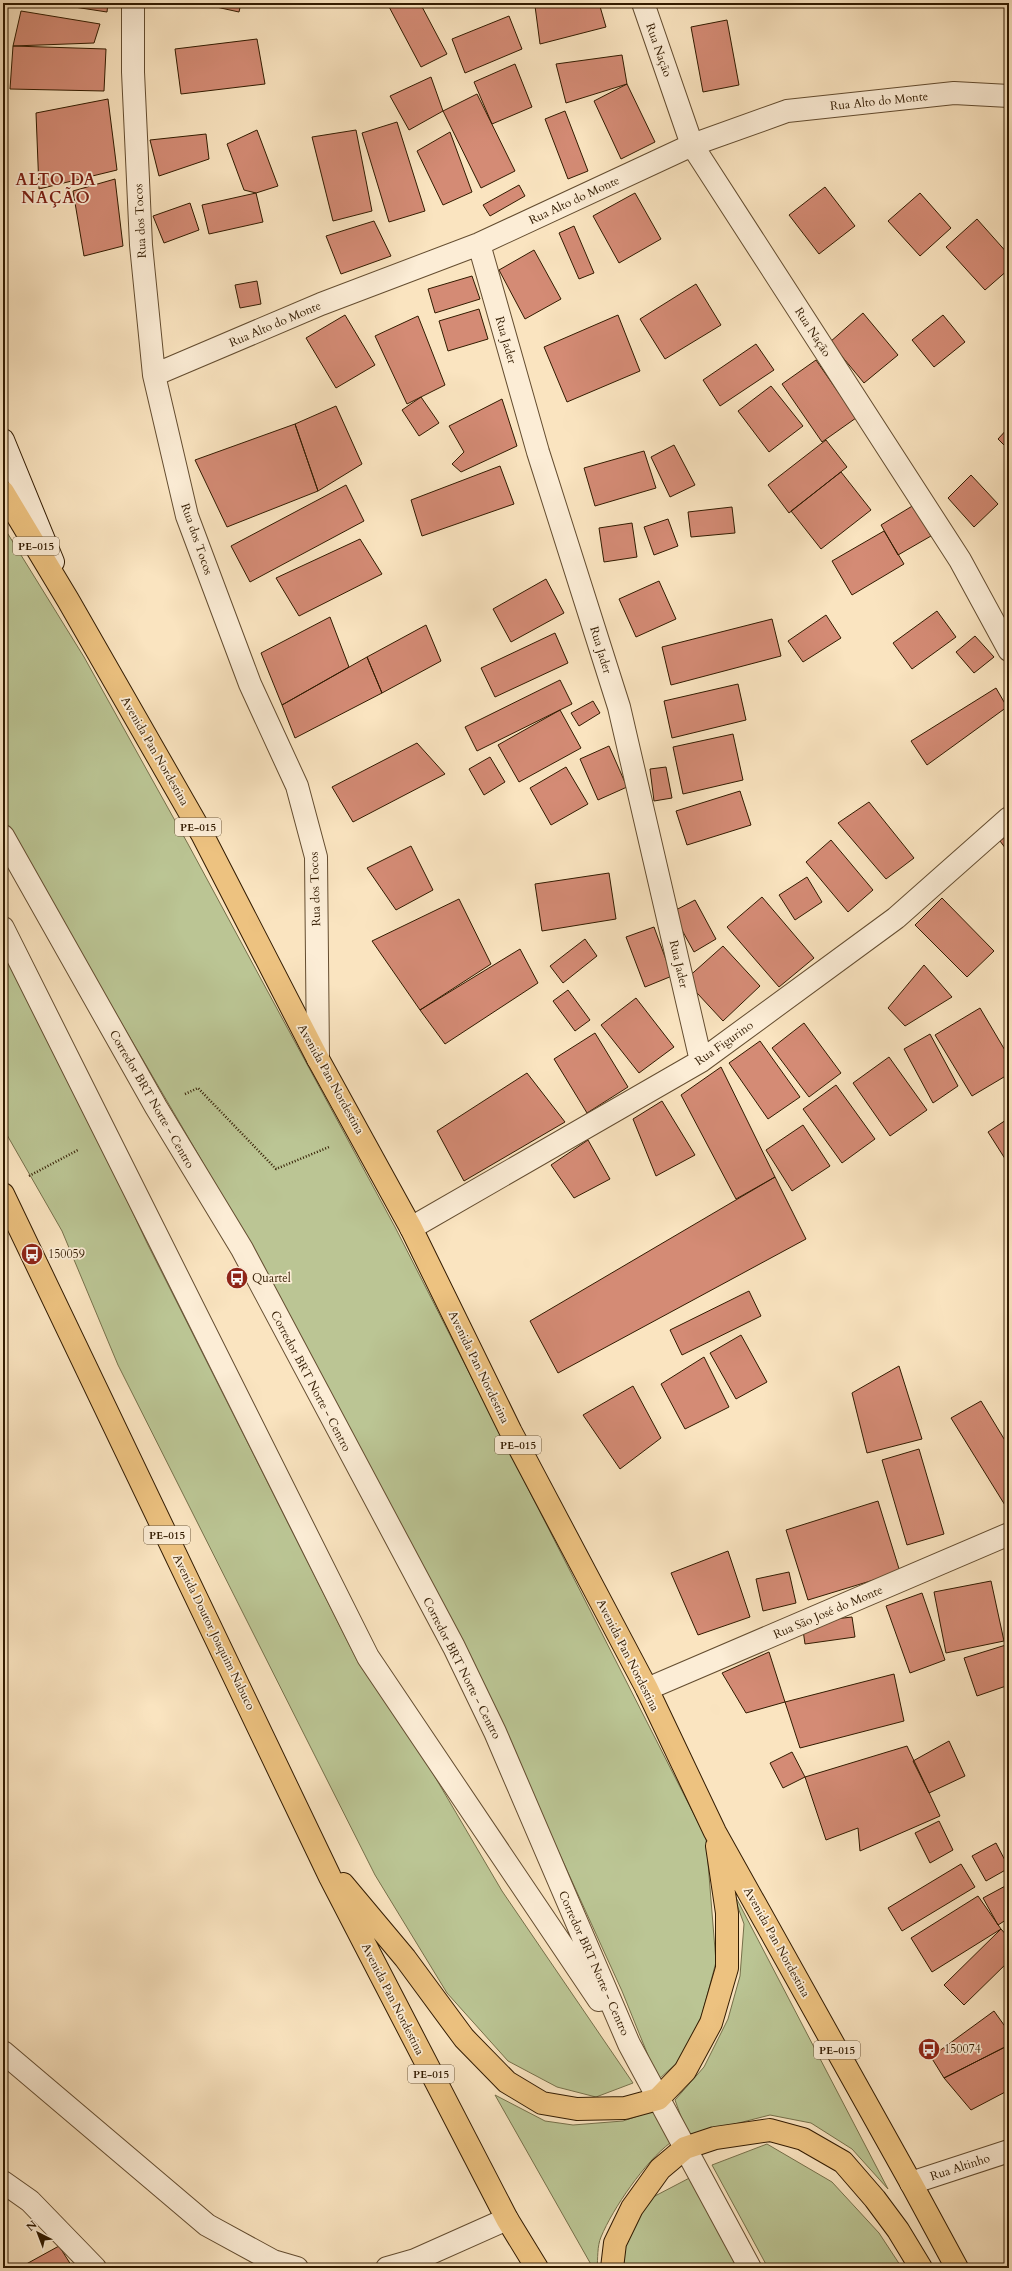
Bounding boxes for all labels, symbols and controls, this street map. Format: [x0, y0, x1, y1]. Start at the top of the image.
street label: Rua Nação [642, 21, 676, 80]
street label: Rua Alto do Monte [829, 88, 929, 114]
district label: ALTO DA NAÇÃO [16, 169, 96, 209]
street label: Rua Alto do Monte [526, 172, 622, 228]
street label: Rua dos Tocos [130, 183, 150, 259]
street label: Rua Alto do Monte [227, 297, 323, 351]
street label: Rua Nação [791, 304, 835, 360]
street label: Rua Jader [492, 314, 521, 366]
street label: Rua dos Tocos [177, 501, 217, 577]
road number: PE-015 [13, 537, 59, 555]
street label: Rua Jader [586, 624, 616, 676]
street label: Avenida Pan Nordestina [117, 694, 193, 809]
road number: PE-015 [175, 818, 221, 836]
street label: Rua dos Tocos [306, 851, 324, 927]
street label: Rua Jader [666, 938, 692, 990]
street label: Rua Figurino [692, 1017, 757, 1069]
street label: Avenida Pan Nordestina [294, 1021, 368, 1138]
street label: Corredor BRT Norte - Centro [106, 1027, 198, 1171]
bus stop icon: 150059 [19, 1241, 45, 1267]
place label: 150059 [48, 1246, 85, 1262]
bus stop icon: Quartel [224, 1265, 250, 1291]
place label: Quartel [252, 1270, 291, 1286]
street label: Corredor BRT Norte - Centro [267, 1308, 355, 1455]
street label: Avenida Pan Nordestina [445, 1308, 514, 1427]
road number: PE-015 [495, 1436, 541, 1454]
road number: PE-015 [144, 1526, 190, 1544]
street label: Avenida Doutor Joaquim Nabuco [169, 1551, 259, 1713]
street label: Rua São José do Monte [771, 1582, 885, 1642]
street label: Corredor BRT Norte - Centro [419, 1594, 505, 1742]
street label: Avenida Pan Nordestina [593, 1596, 664, 1714]
street label: Avenida Pan Nordestina [740, 1884, 814, 2001]
street label: Corredor BRT Norte - Centro [555, 1888, 633, 2038]
street label: Avenida Pan Nordestina [358, 1940, 429, 2058]
bus stop icon: 150074 [916, 2036, 942, 2062]
road number: PE-015 [814, 2041, 860, 2059]
place label: 150074 [944, 2041, 981, 2057]
road number: PE-015 [408, 2065, 454, 2083]
street label: Rua Altinho [928, 2150, 992, 2184]
north arrow [18, 2213, 58, 2253]
text: N [23, 2217, 41, 2235]

